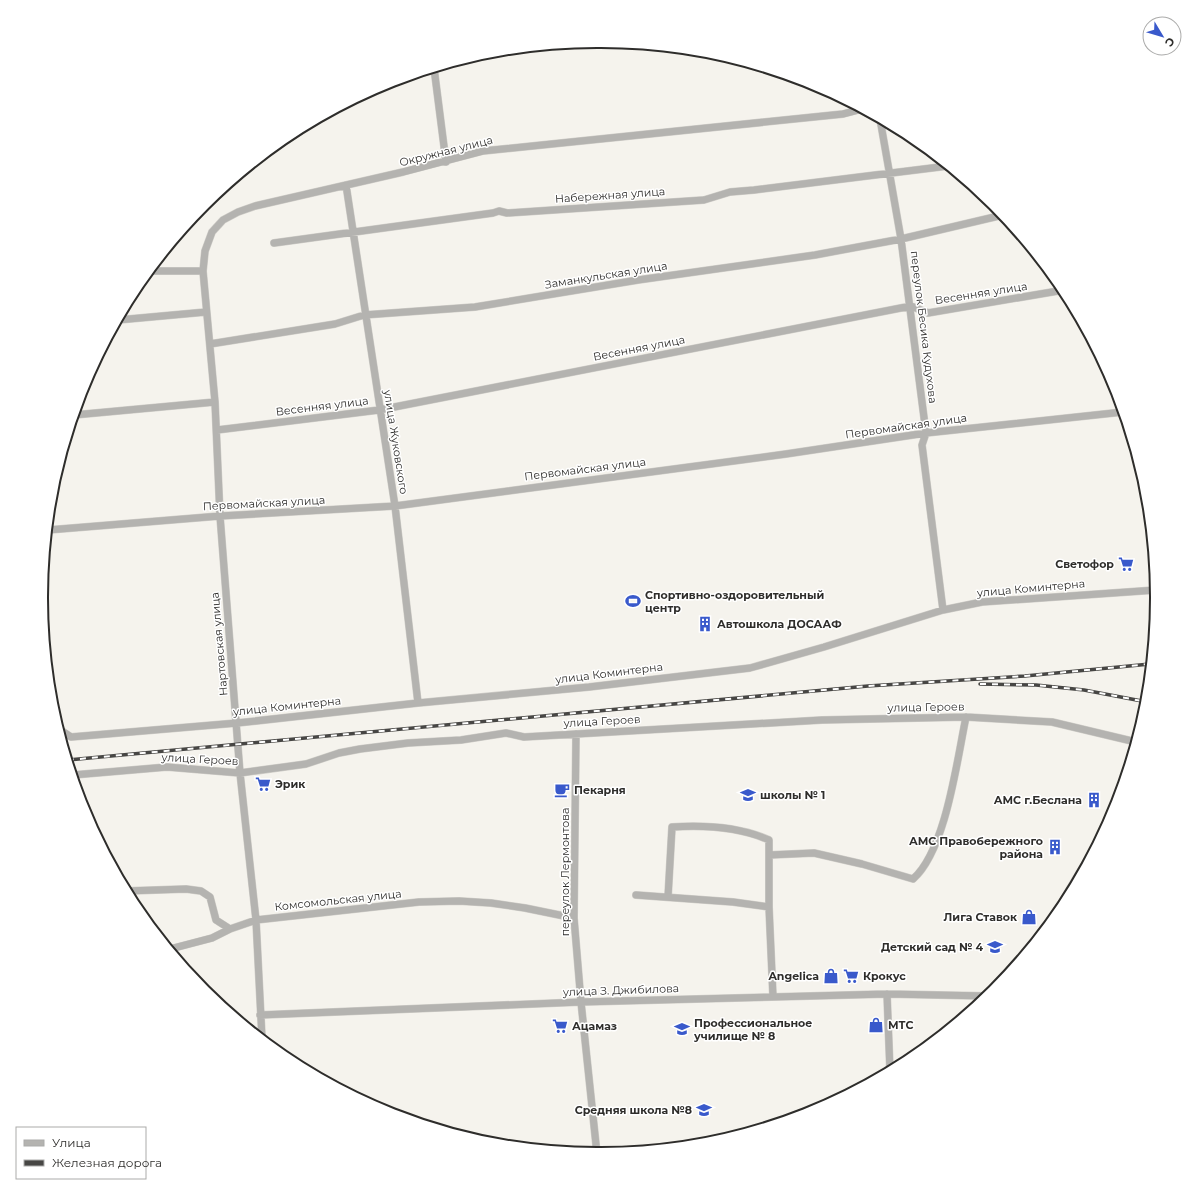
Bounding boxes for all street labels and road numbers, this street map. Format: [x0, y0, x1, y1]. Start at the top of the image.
street label: Окружная улица [398, 133, 494, 169]
street label: Набережная улица [554, 184, 666, 206]
street label: переулок Бесика Кудухова [908, 250, 940, 404]
street label: Заманкульская улица [544, 258, 668, 292]
street label: Весенняя улица [934, 279, 1028, 307]
street label: Весенняя улица [592, 332, 686, 364]
street label: улица Жуковского [381, 388, 411, 495]
street label: Весенняя улица [275, 393, 369, 419]
street label: Первомайская улица [844, 411, 968, 441]
street label: Первомайская улица [523, 455, 647, 483]
street label: Первомайская улица [202, 493, 326, 513]
street label: улица Коминтерна [975, 576, 1086, 600]
street label: Нартовская улица [207, 592, 231, 696]
street label: улица Коминтерна [553, 659, 664, 687]
street label: улица Коминтерна [231, 693, 342, 719]
street label: улица Героев [886, 699, 965, 715]
street label: улица Героев [562, 712, 641, 730]
street label: улица Героев [160, 750, 239, 768]
street label: переулок Лермонтова [558, 808, 572, 936]
street label: Комсомольская улица [274, 886, 402, 914]
street label: улица З. Джибилова [562, 981, 679, 999]

